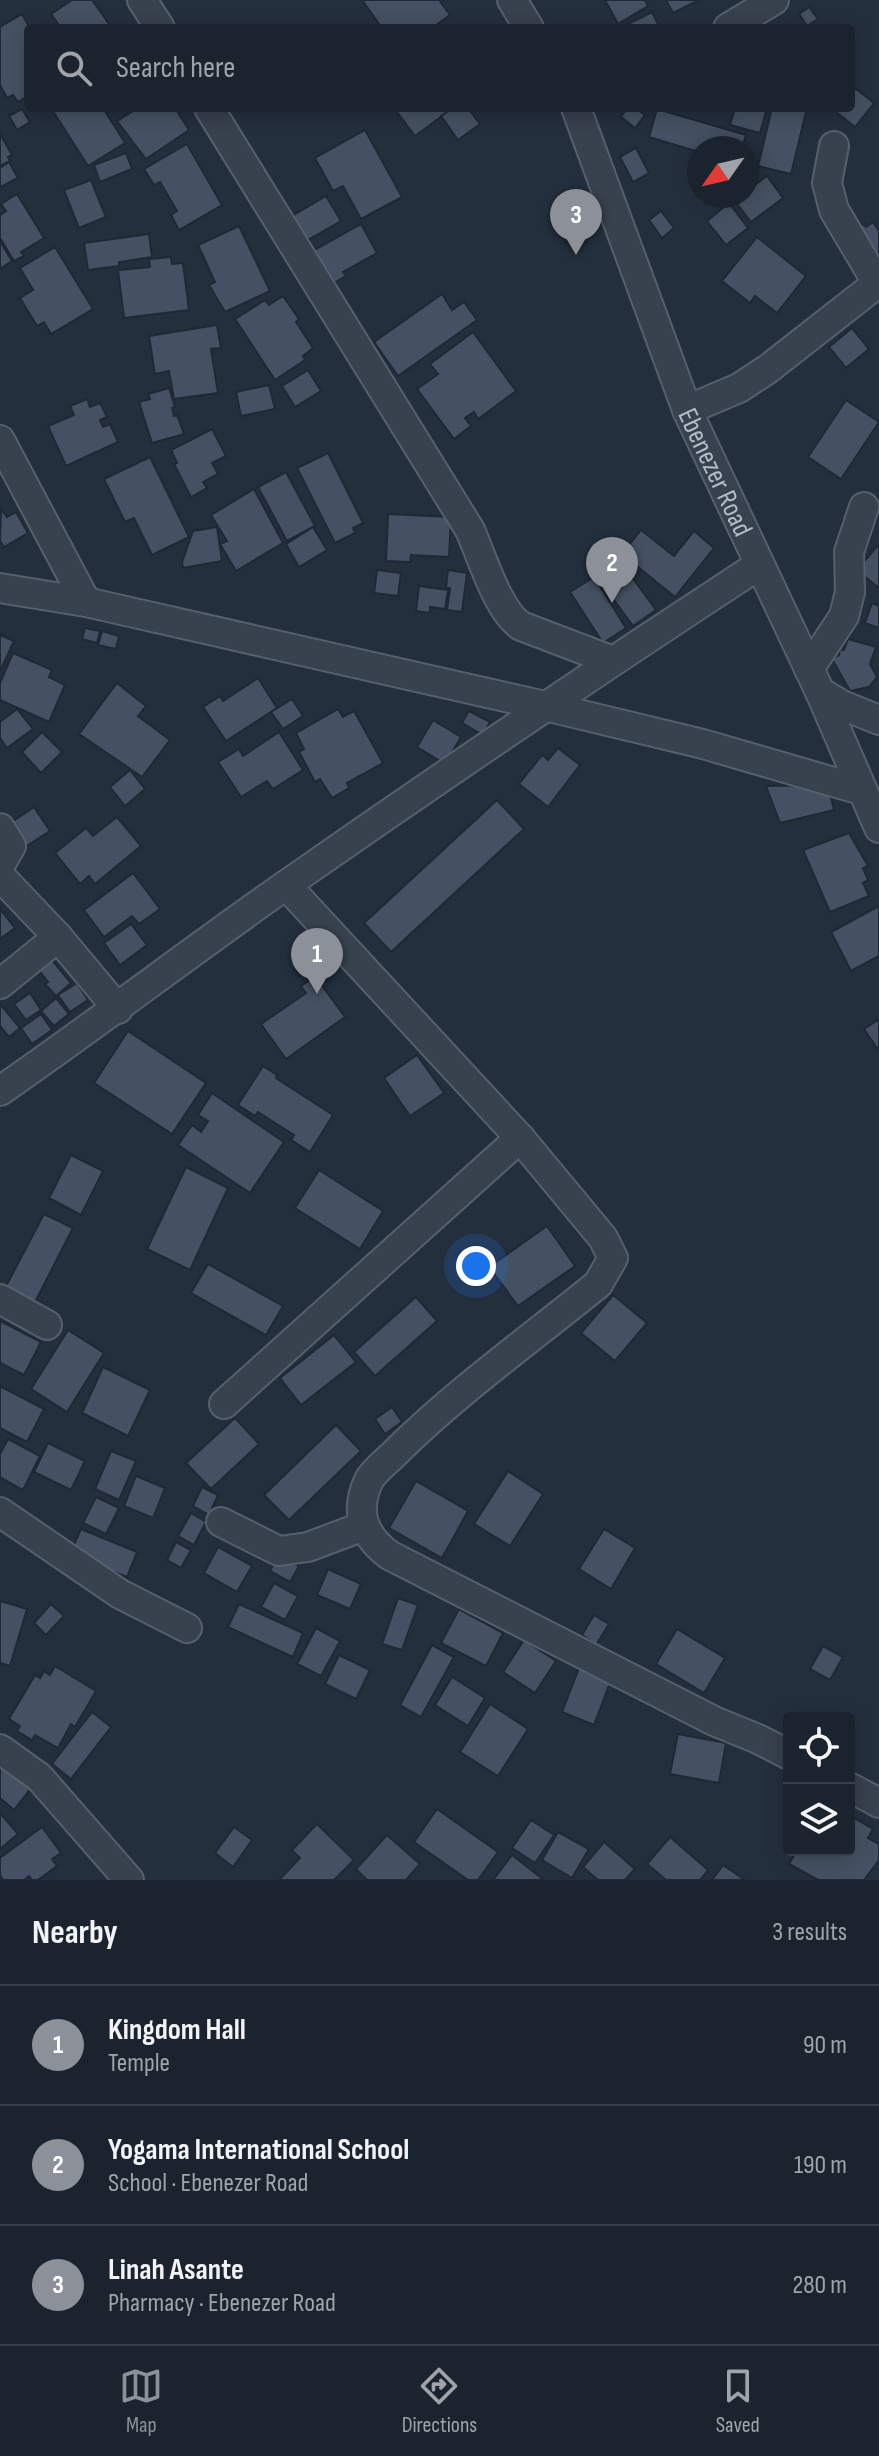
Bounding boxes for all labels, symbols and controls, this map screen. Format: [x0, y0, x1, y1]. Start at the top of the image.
search box [24, 24, 855, 112]
icon: search [52, 46, 96, 90]
text: Search here [116, 50, 235, 86]
north arrow [687, 136, 759, 208]
pin: 3 [550, 189, 602, 255]
street label: Ebenezer Road [670, 403, 759, 542]
pin: 2 [586, 537, 638, 603]
pin: 1 [291, 928, 343, 994]
your location [456, 1246, 496, 1286]
map controls [783, 1712, 855, 1856]
button: locate [783, 1712, 855, 1784]
button: layers [783, 1784, 855, 1856]
text: Nearby [32, 1912, 118, 1953]
text: 3 results [772, 1917, 847, 1948]
text: Kingdom Hall [108, 2012, 246, 2048]
text: 1 [53, 2030, 63, 2061]
text: 90 m [803, 2030, 847, 2061]
text: Temple [108, 2048, 170, 2079]
text: Yogama International School [108, 2132, 409, 2168]
text: 2 [52, 2150, 64, 2181]
text: 190 m [794, 2150, 847, 2181]
text: School · Ebenezer Road [108, 2168, 308, 2199]
text: Linah Asante [108, 2252, 244, 2288]
text: 3 [52, 2270, 64, 2301]
text: 280 m [792, 2270, 847, 2301]
text: Pharmacy · Ebenezer Road [108, 2288, 336, 2319]
tab: Map [119, 2364, 163, 2439]
tab: Directions [402, 2364, 477, 2439]
tab: Saved [716, 2364, 760, 2439]

